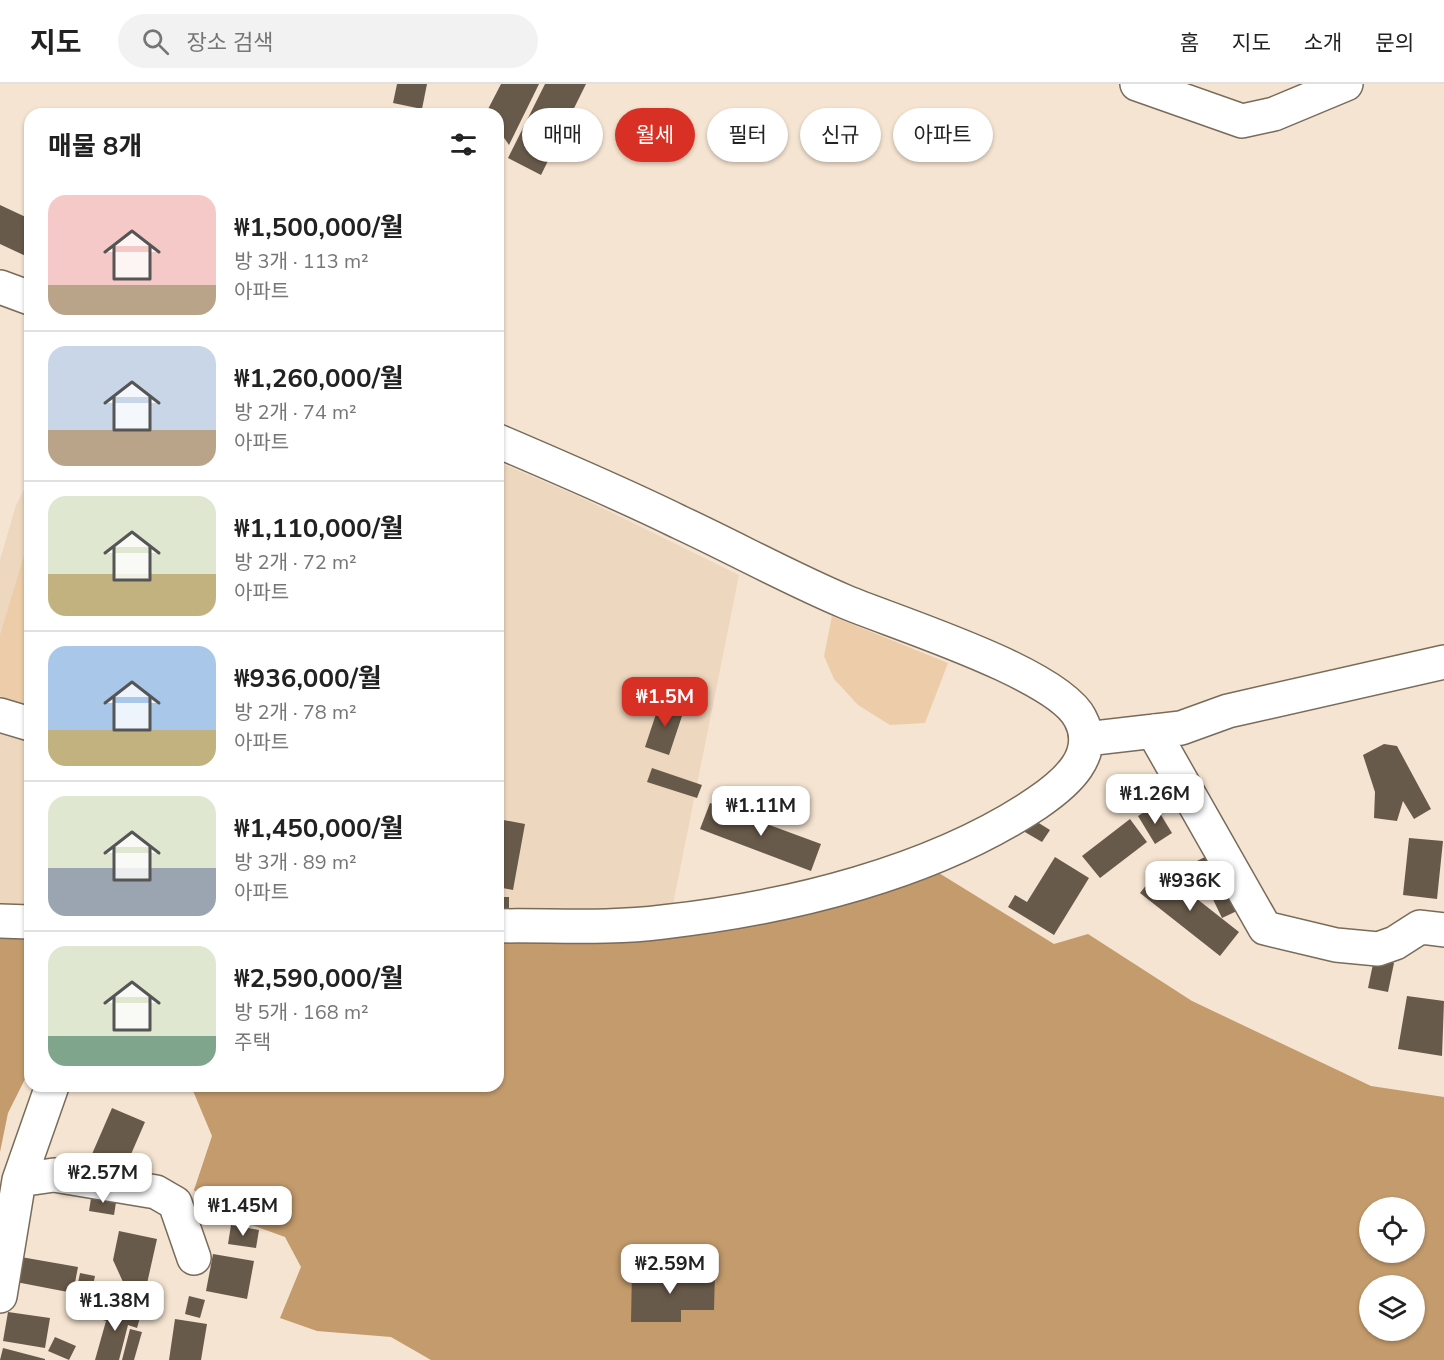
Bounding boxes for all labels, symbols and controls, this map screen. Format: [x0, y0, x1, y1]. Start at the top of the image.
search box [118, 14, 538, 68]
text: 지도 [30, 24, 82, 62]
icon: search [139, 25, 172, 58]
text: 장소 검색 [187, 28, 273, 58]
text: 홈 [1180, 29, 1199, 57]
text: 지도 [1232, 29, 1271, 57]
text: 소개 [1304, 29, 1342, 57]
text: 문의 [1375, 29, 1414, 57]
chip: 매매 [522, 108, 603, 162]
chip: 월세 [615, 108, 695, 162]
chip: 필터 [707, 108, 788, 162]
chip: 신규 [800, 108, 881, 162]
chip: 아파트 [893, 108, 993, 162]
icon: filters [447, 128, 480, 161]
text: 매물 8개 [48, 129, 142, 164]
text: ₩1,500,000/월 [234, 210, 404, 245]
icon: home [96, 219, 168, 291]
text: 방 3개 · 113 m² [234, 248, 369, 275]
text: 아파트 [234, 278, 289, 305]
text: ₩1,260,000/월 [234, 361, 404, 396]
icon: home [96, 370, 168, 442]
text: 방 2개 · 74 m² [234, 399, 357, 426]
text: 아파트 [234, 429, 289, 456]
text: ₩1,110,000/월 [234, 511, 404, 546]
icon: home [96, 520, 168, 592]
text: 방 2개 · 72 m² [234, 549, 357, 576]
text: 아파트 [234, 579, 289, 606]
text: ₩936,000/월 [234, 661, 382, 696]
icon: home [96, 670, 168, 742]
pin: ₩1.5M [623, 677, 707, 728]
text: ₩1.5M [636, 683, 694, 710]
text: 방 2개 · 78 m² [234, 699, 357, 726]
text: 아파트 [234, 729, 289, 756]
pin: ₩1.26M [1106, 774, 1204, 825]
text: ₩1.26M [1120, 780, 1190, 807]
pin: ₩1.11M [712, 786, 810, 837]
text: ₩1.11M [726, 792, 796, 819]
text: ₩1,450,000/월 [234, 811, 404, 846]
icon: home [96, 820, 168, 892]
text: 방 3개 · 89 m² [234, 849, 357, 876]
pin: ₩936K [1148, 861, 1232, 912]
text: ₩936K [1159, 867, 1221, 894]
text: 아파트 [234, 879, 289, 906]
text: ₩2,590,000/월 [234, 961, 404, 996]
icon: home [96, 970, 168, 1042]
text: 방 5개 · 168 m² [234, 999, 369, 1026]
text: 주택 [234, 1029, 271, 1056]
pin: ₩2.57M [54, 1153, 152, 1204]
text: ₩2.57M [68, 1159, 138, 1186]
pin: ₩1.45M [194, 1186, 292, 1237]
text: ₩1.45M [208, 1192, 278, 1219]
map controls [1359, 1197, 1425, 1341]
button: locate [1359, 1197, 1425, 1263]
pin: ₩2.59M [621, 1244, 719, 1295]
text: ₩2.59M [635, 1250, 705, 1277]
button: layers [1359, 1275, 1425, 1341]
pin: ₩1.38M [66, 1281, 164, 1332]
text: ₩1.38M [80, 1287, 150, 1314]

